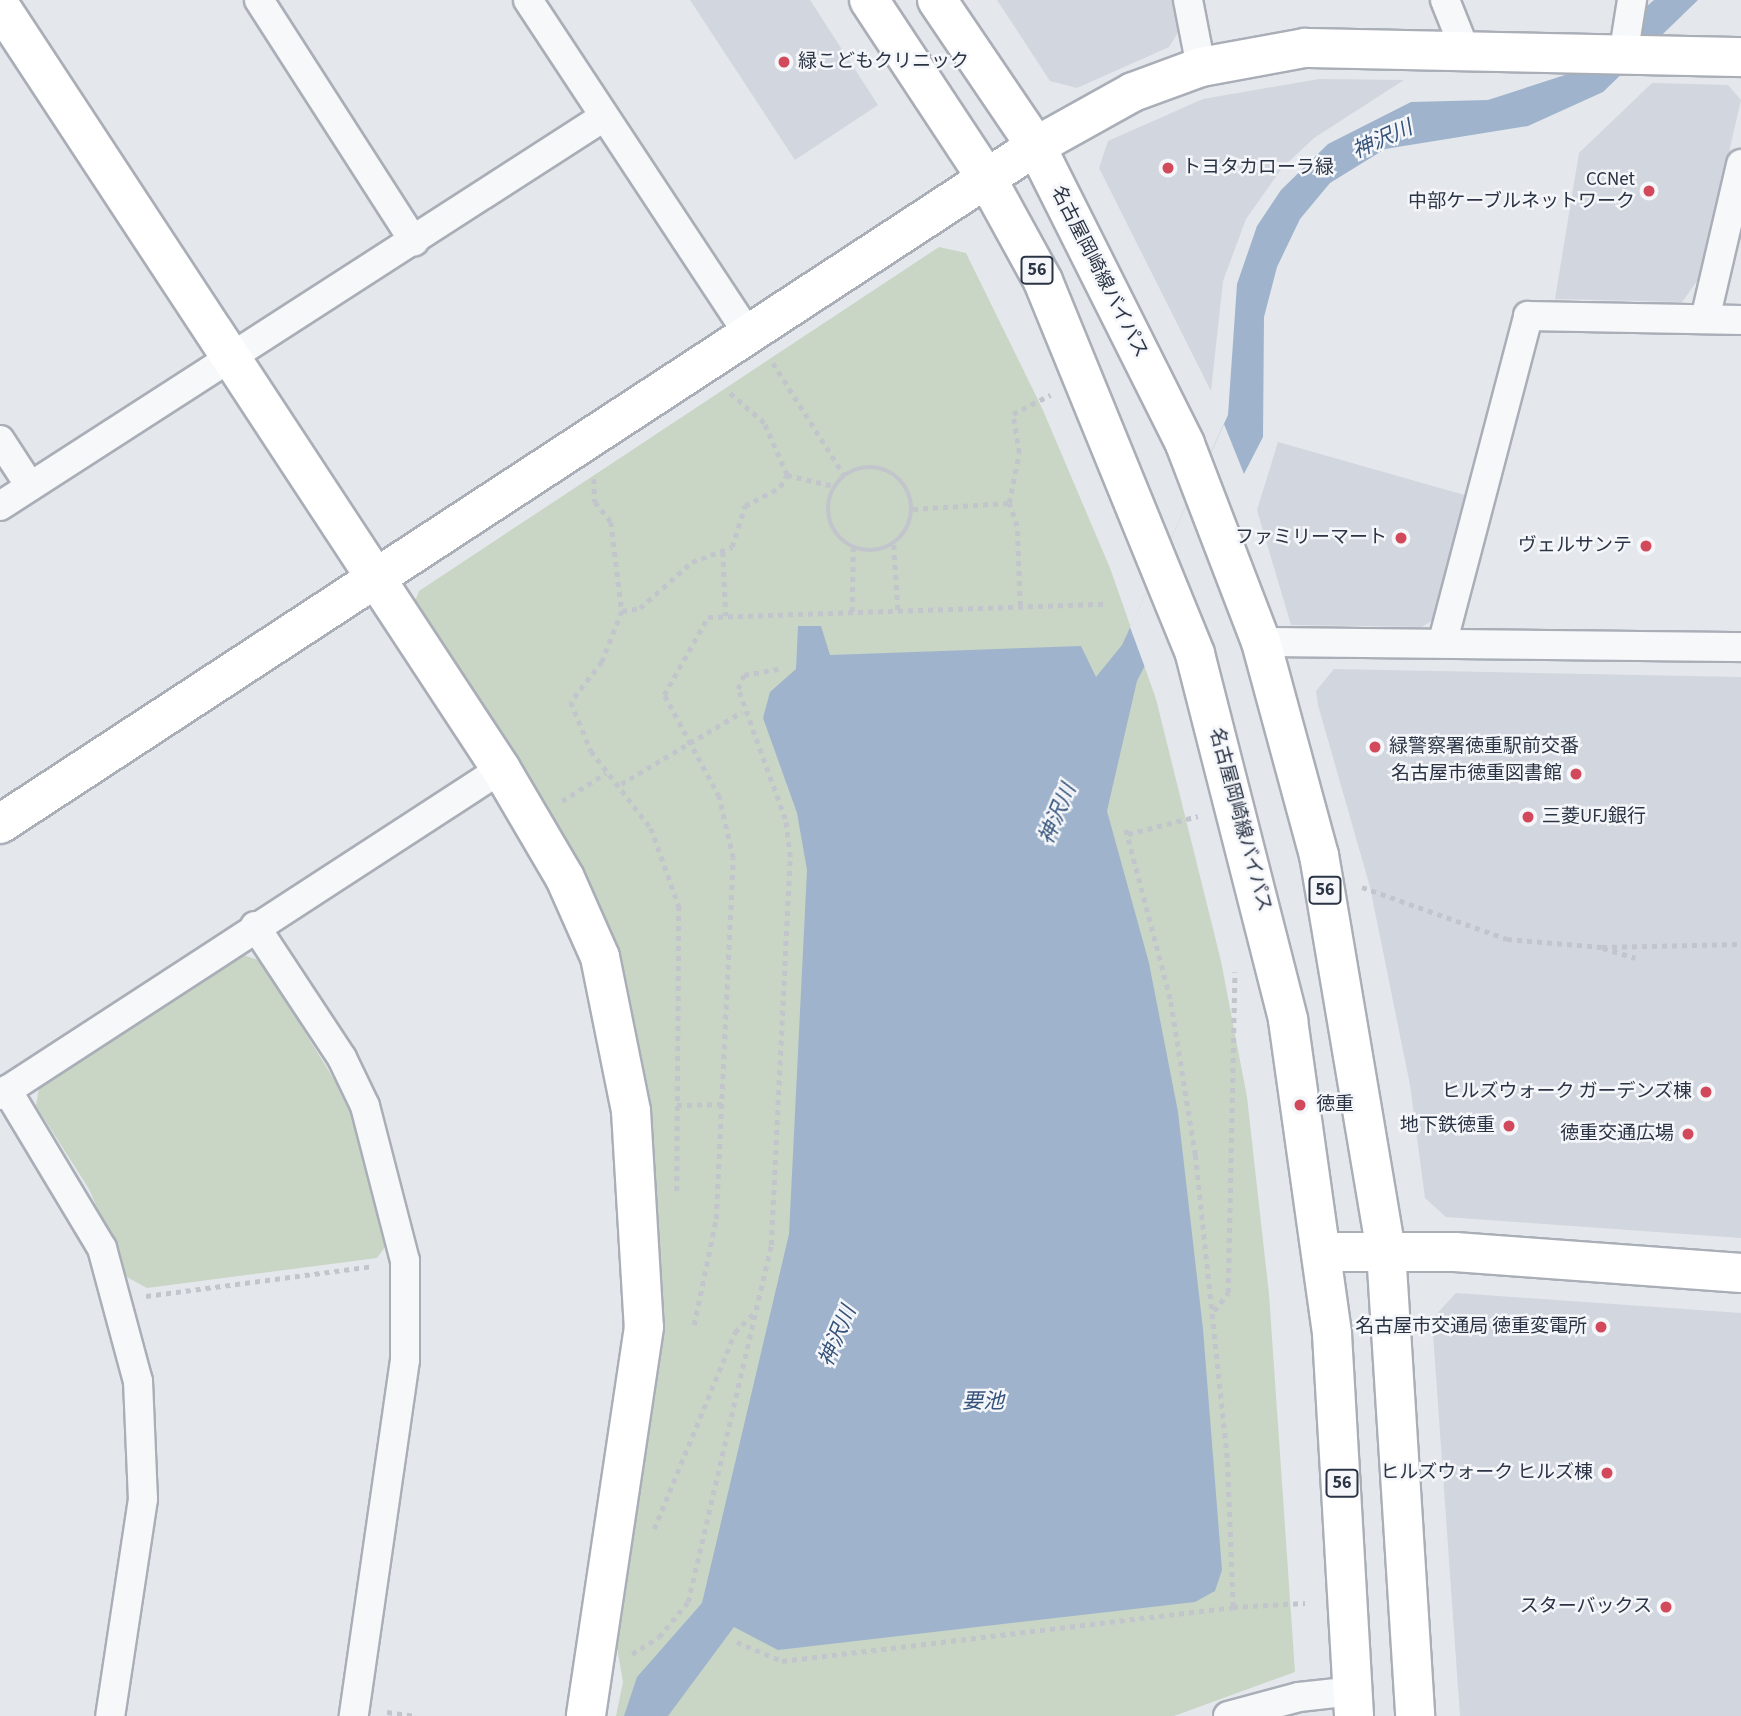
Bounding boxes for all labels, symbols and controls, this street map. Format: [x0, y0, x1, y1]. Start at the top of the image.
place label: 緑こどもクリニック [798, 51, 969, 73]
marker: 緑こどもクリニック [776, 54, 792, 70]
water label: 神沢川 [1348, 115, 1416, 163]
place label: トヨタカローラ緑 [1182, 157, 1334, 179]
marker: トヨタカローラ緑 [1160, 160, 1176, 176]
place label: CCNet 中部ケーブルネットワーク [1407, 169, 1635, 213]
street label: 名古屋岡崎線バイパス [1046, 182, 1152, 362]
marker: CCNet 中部ケーブルネットワーク [1641, 183, 1657, 199]
road number: 56 [1020, 256, 1054, 284]
place label: ファミリーマート [1235, 527, 1387, 549]
marker: ファミリーマート [1393, 530, 1409, 546]
place label: ヴェルサンテ [1518, 535, 1632, 557]
marker: ヴェルサンテ [1638, 538, 1654, 554]
street label: 名古屋岡崎線バイパス [1204, 725, 1276, 915]
place label: 緑警察署徳重駅前交番 [1389, 736, 1579, 758]
marker: 緑警察署徳重駅前交番 [1367, 739, 1383, 755]
place label: 名古屋市徳重図書館 [1391, 763, 1562, 785]
marker: 名古屋市徳重図書館 [1568, 766, 1584, 782]
water label: 神沢川 [1033, 780, 1081, 848]
place label: 三菱UFJ銀行 [1542, 806, 1646, 828]
marker: 三菱UFJ銀行 [1520, 809, 1536, 825]
road number: 56 [1308, 876, 1342, 904]
place label: ヒルズウォーク ガーデンズ棟 [1441, 1081, 1692, 1103]
marker: ヒルズウォーク ガーデンズ棟 [1698, 1084, 1714, 1100]
place label: 徳重 [1316, 1094, 1354, 1116]
marker: 徳重 [1290, 1095, 1310, 1115]
place label: 地下鉄徳重 [1400, 1115, 1495, 1137]
marker: 地下鉄徳重 [1501, 1118, 1517, 1134]
place label: 徳重交通広場 [1560, 1123, 1674, 1145]
marker: 徳重交通広場 [1680, 1126, 1696, 1142]
water label: 神沢川 [813, 1302, 861, 1370]
place label: 名古屋市交通局 徳重変電所 [1355, 1316, 1587, 1338]
marker: 名古屋市交通局 徳重変電所 [1593, 1319, 1609, 1335]
water label: 要池 [962, 1388, 1004, 1414]
place label: ヒルズウォーク ヒルズ棟 [1380, 1462, 1593, 1484]
marker: ヒルズウォーク ヒルズ棟 [1599, 1465, 1615, 1481]
road number: 56 [1324, 1468, 1360, 1498]
place label: スターバックス [1519, 1596, 1652, 1618]
marker: スターバックス [1658, 1599, 1674, 1615]

